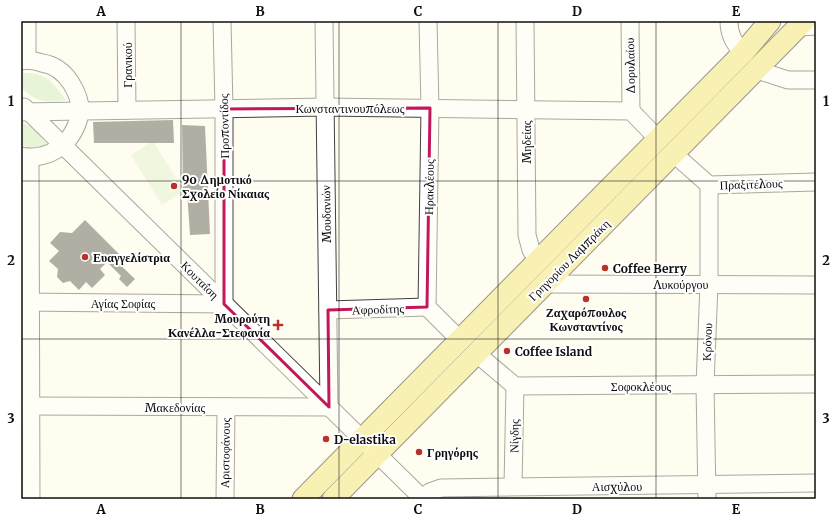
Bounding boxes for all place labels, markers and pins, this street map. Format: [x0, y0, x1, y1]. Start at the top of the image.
place label: 9o Δημοτικό Σχολείο Νίκαιας [182, 172, 270, 201]
marker: 9o Δημοτικό Σχολείο Νίκαιας [169, 181, 179, 191]
place label: Ευαγγελίστρια [93, 250, 170, 265]
marker: Ευαγγελίστρια [80, 252, 90, 262]
place label: Coffee Berry [613, 261, 688, 276]
marker: Coffee Berry [600, 263, 610, 273]
marker: Ζαχαρόπουλος Κωνσταντίνος [581, 294, 591, 304]
place label: Ζαχαρόπουλος Κωνσταντίνος [546, 305, 627, 334]
place label: Μουρούτη Κανέλλα-Στεφανία [168, 311, 270, 340]
marker: Μουρούτη Κανέλλα-Στεφανία [273, 320, 283, 330]
place label: Coffee Island [515, 344, 593, 359]
marker: Coffee Island [502, 346, 512, 356]
place label: D-elastika [334, 432, 396, 447]
marker: D-elastika [321, 434, 331, 444]
place label: Γρηγόρης [427, 445, 479, 460]
marker: Γρηγόρης [414, 447, 424, 457]

